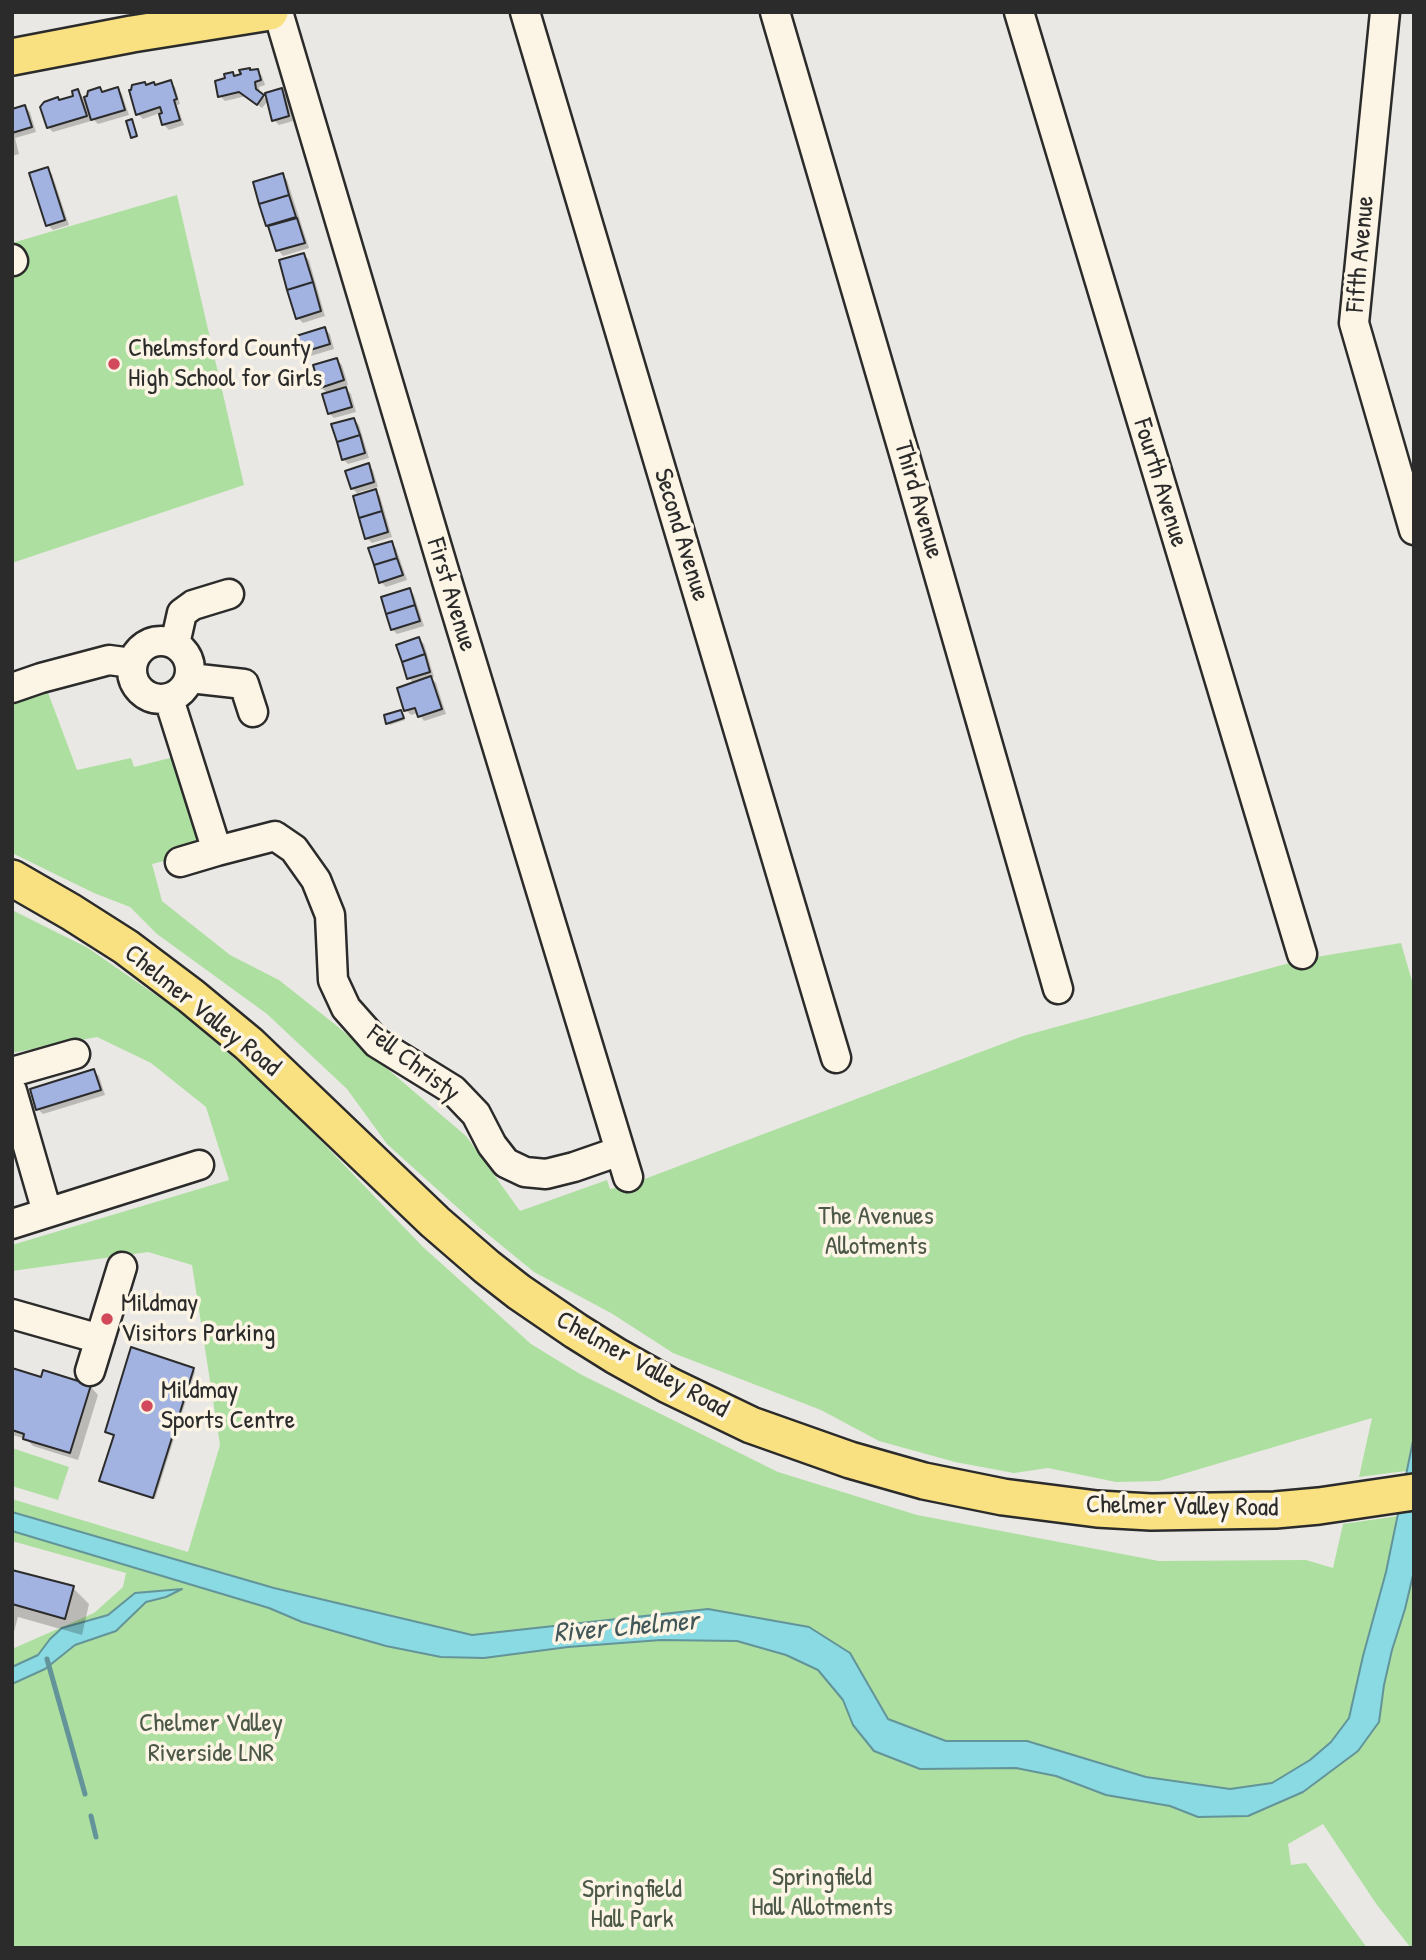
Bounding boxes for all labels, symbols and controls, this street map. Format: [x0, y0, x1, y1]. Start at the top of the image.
street label: Fifth Avenue [1340, 195, 1382, 313]
place label: Chelmsford County High School for Girls [128, 333, 322, 394]
marker: Chelmsford County High School for Girls [106, 356, 122, 372]
street label: Fourth Avenue [1126, 415, 1194, 551]
street label: Third Avenue [886, 438, 950, 562]
street label: Second Avenue [646, 465, 716, 605]
street label: First Avenue [419, 535, 483, 655]
street label: Chelmer Valley Road [117, 938, 287, 1084]
street label: Fell Christy [360, 1019, 466, 1109]
park label: The Avenues Allotments [818, 1201, 934, 1262]
place label: Mildmay Visitors Parking [121, 1288, 275, 1350]
street label: Chelmer Valley Road [550, 1305, 734, 1425]
marker: Mildmay Visitors Parking [99, 1311, 115, 1327]
place label: Mildmay Sports Centre [161, 1375, 295, 1436]
marker: Mildmay Sports Centre [139, 1398, 155, 1414]
street label: Chelmer Valley Road [1086, 1490, 1278, 1524]
water label: River Chelmer [552, 1605, 700, 1651]
park label: Chelmer Valley Riverside LNR [139, 1708, 283, 1770]
park label: Springfield Hall Allotments [751, 1862, 893, 1924]
park label: Springfield Hall Park [582, 1874, 682, 1936]

